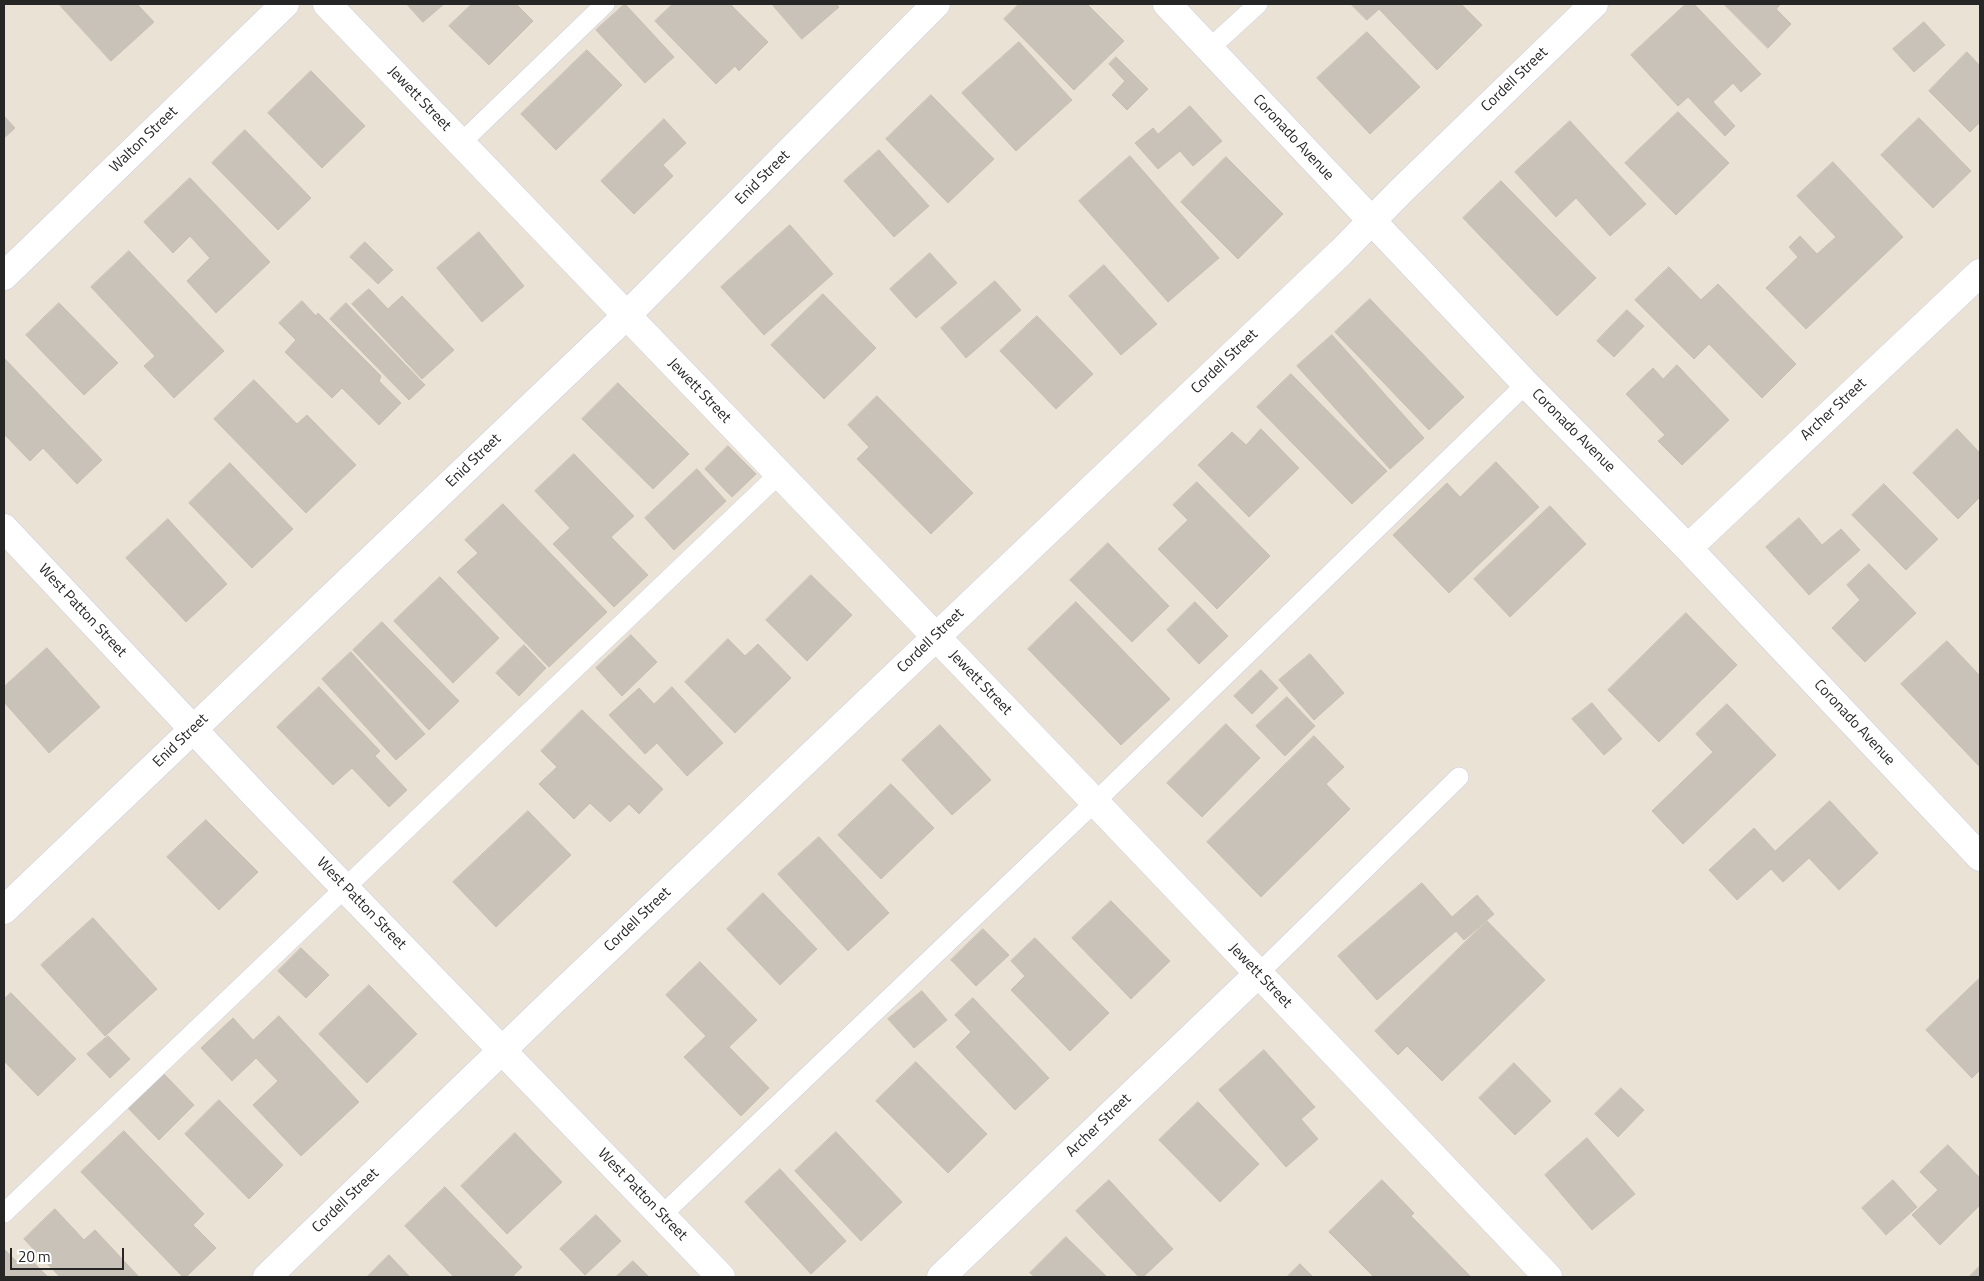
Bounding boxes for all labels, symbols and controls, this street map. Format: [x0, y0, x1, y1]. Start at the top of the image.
street label: Cordell Street [1478, 44, 1552, 116]
street label: Jewett Street [384, 63, 454, 135]
street label: Coronado Avenue [1249, 91, 1337, 185]
street label: Walton Street [106, 103, 182, 177]
street label: Enid Street [732, 147, 794, 209]
street label: Cordell Street [1188, 326, 1262, 398]
street label: Jewett Street [664, 355, 734, 427]
street label: Archer Street [1797, 375, 1871, 445]
street label: Coronado Avenue [1528, 386, 1618, 476]
street label: Enid Street [443, 430, 505, 492]
street label: West Patton Street [34, 561, 130, 661]
street label: Cordell Street [894, 605, 968, 677]
street label: Jewett Street [945, 647, 1015, 719]
street label: Coronado Avenue [1810, 676, 1898, 770]
street label: Enid Street [150, 710, 212, 772]
street label: West Patton Street [313, 854, 409, 954]
street label: Cordell Street [601, 884, 675, 956]
street label: Jewett Street [1225, 940, 1295, 1012]
street label: Archer Street [1063, 1091, 1135, 1161]
street label: West Patton Street [594, 1145, 690, 1245]
street label: Cordell Street [309, 1165, 383, 1237]
scale bar [12, 1238, 126, 1270]
text: 20 m [18, 1245, 51, 1268]

